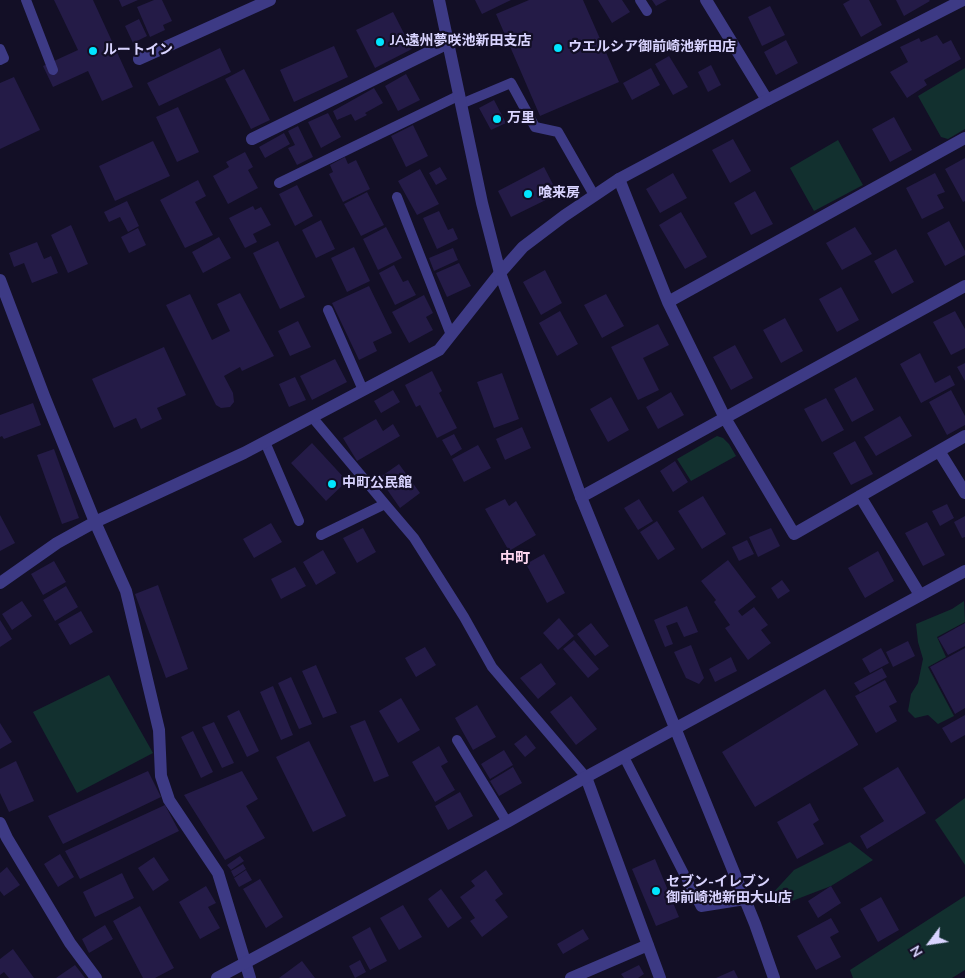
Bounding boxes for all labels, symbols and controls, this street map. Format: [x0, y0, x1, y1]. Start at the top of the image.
place label: JA遠州夢咲池新田支店 [390, 34, 531, 50]
marker: JA遠州夢咲池新田支店 [374, 36, 386, 48]
place label: ウエルシア御前崎池新田店 [568, 40, 736, 56]
marker: ウエルシア御前崎池新田店 [552, 42, 564, 54]
place label: ルートイン [103, 43, 173, 59]
marker: ルートイン [87, 45, 99, 57]
place label: 万里 [507, 111, 535, 127]
marker: 万里 [491, 113, 503, 125]
place label: 喰来房 [538, 186, 580, 202]
marker: 喰来房 [522, 188, 534, 200]
place label: 中町公民館 [342, 476, 412, 492]
marker: 中町公民館 [326, 478, 338, 490]
district label: 中町 [500, 550, 530, 568]
place label: セブン‐イレブン 御前崎池新田大山店 [666, 875, 792, 908]
marker: セブン‐イレブン 御前崎池新田大山店 [650, 885, 662, 897]
north arrow [905, 918, 955, 968]
text: N [906, 942, 928, 960]

